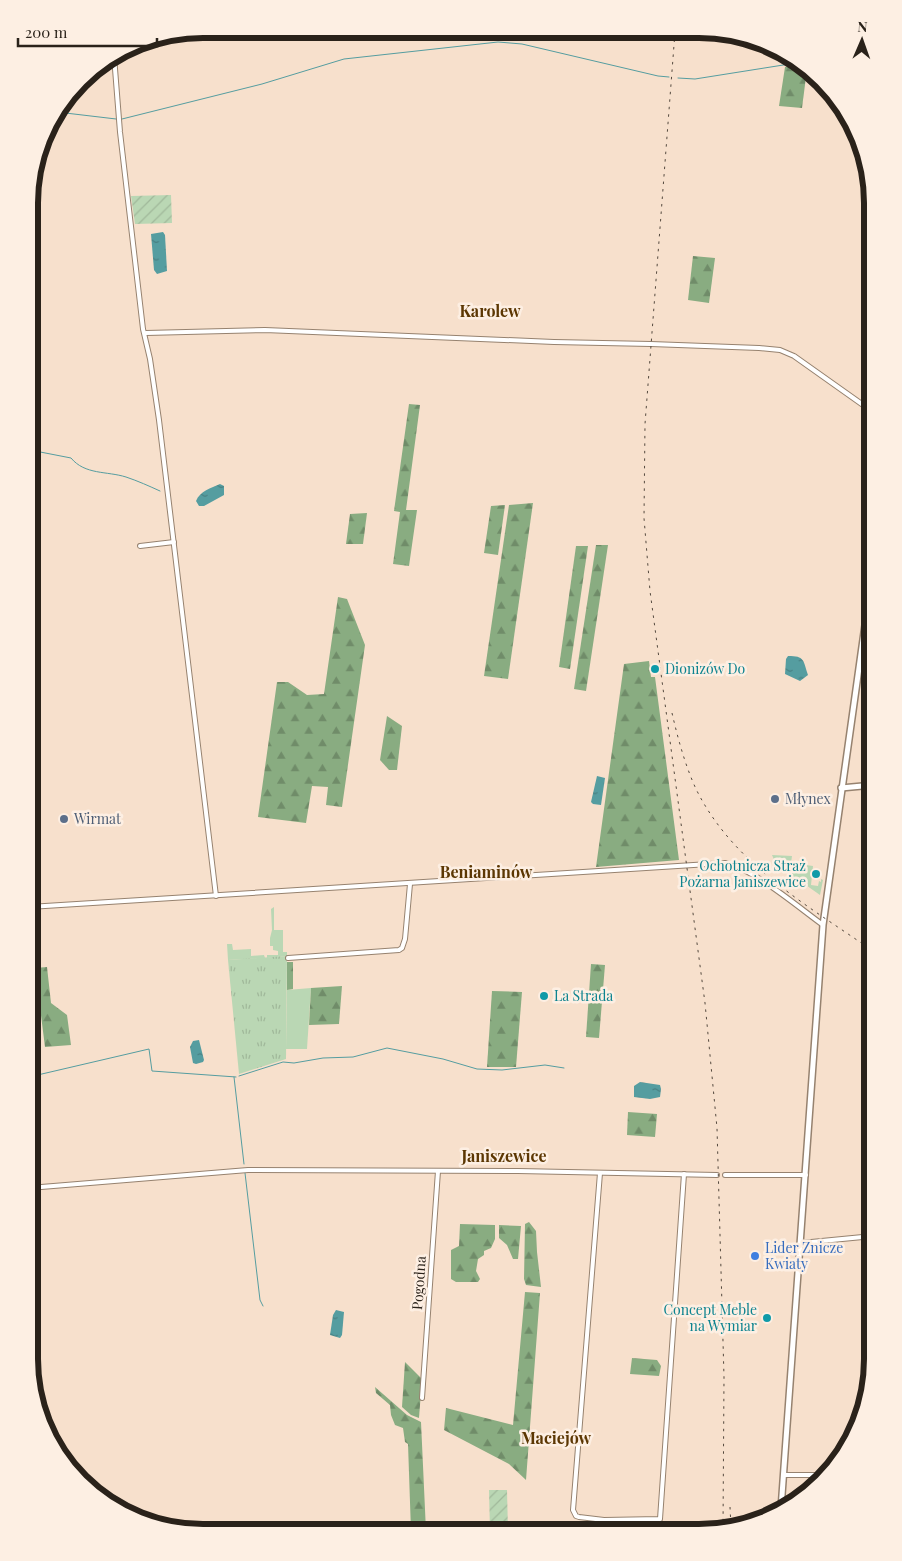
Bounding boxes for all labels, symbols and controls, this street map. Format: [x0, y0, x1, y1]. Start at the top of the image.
scale bar [18, 15, 156, 47]
north arrow [837, 15, 887, 65]
text: N [857, 17, 868, 36]
text: 200 m [25, 22, 68, 42]
district label: Karolew [459, 300, 521, 321]
place label: Dionizów Do [665, 659, 746, 678]
marker: Dionizów Do [649, 663, 661, 675]
place label: Młynex [785, 789, 831, 808]
marker: Młynex [769, 793, 781, 805]
place label: Wirmat [73, 809, 122, 828]
marker: Wirmat [58, 813, 70, 825]
place label: Ochotnicza Straż Pożarna Janiszewice [679, 856, 806, 891]
district label: Beniaminów [440, 861, 533, 882]
marker: Ochotnicza Straż Pożarna Janiszewice [810, 868, 822, 880]
place label: La Strada [554, 986, 613, 1005]
marker: La Strada [538, 990, 550, 1002]
district label: Janiszewice [460, 1145, 547, 1166]
place label: Lider Znicze Kwiaty [765, 1238, 843, 1273]
marker: Lider Znicze Kwiaty [749, 1250, 761, 1262]
street label: Pogodna [407, 1255, 430, 1311]
place label: Concept Meble na Wymiar [663, 1300, 758, 1335]
marker: Concept Meble na Wymiar [761, 1312, 773, 1324]
district label: Maciejów [521, 1427, 592, 1448]

